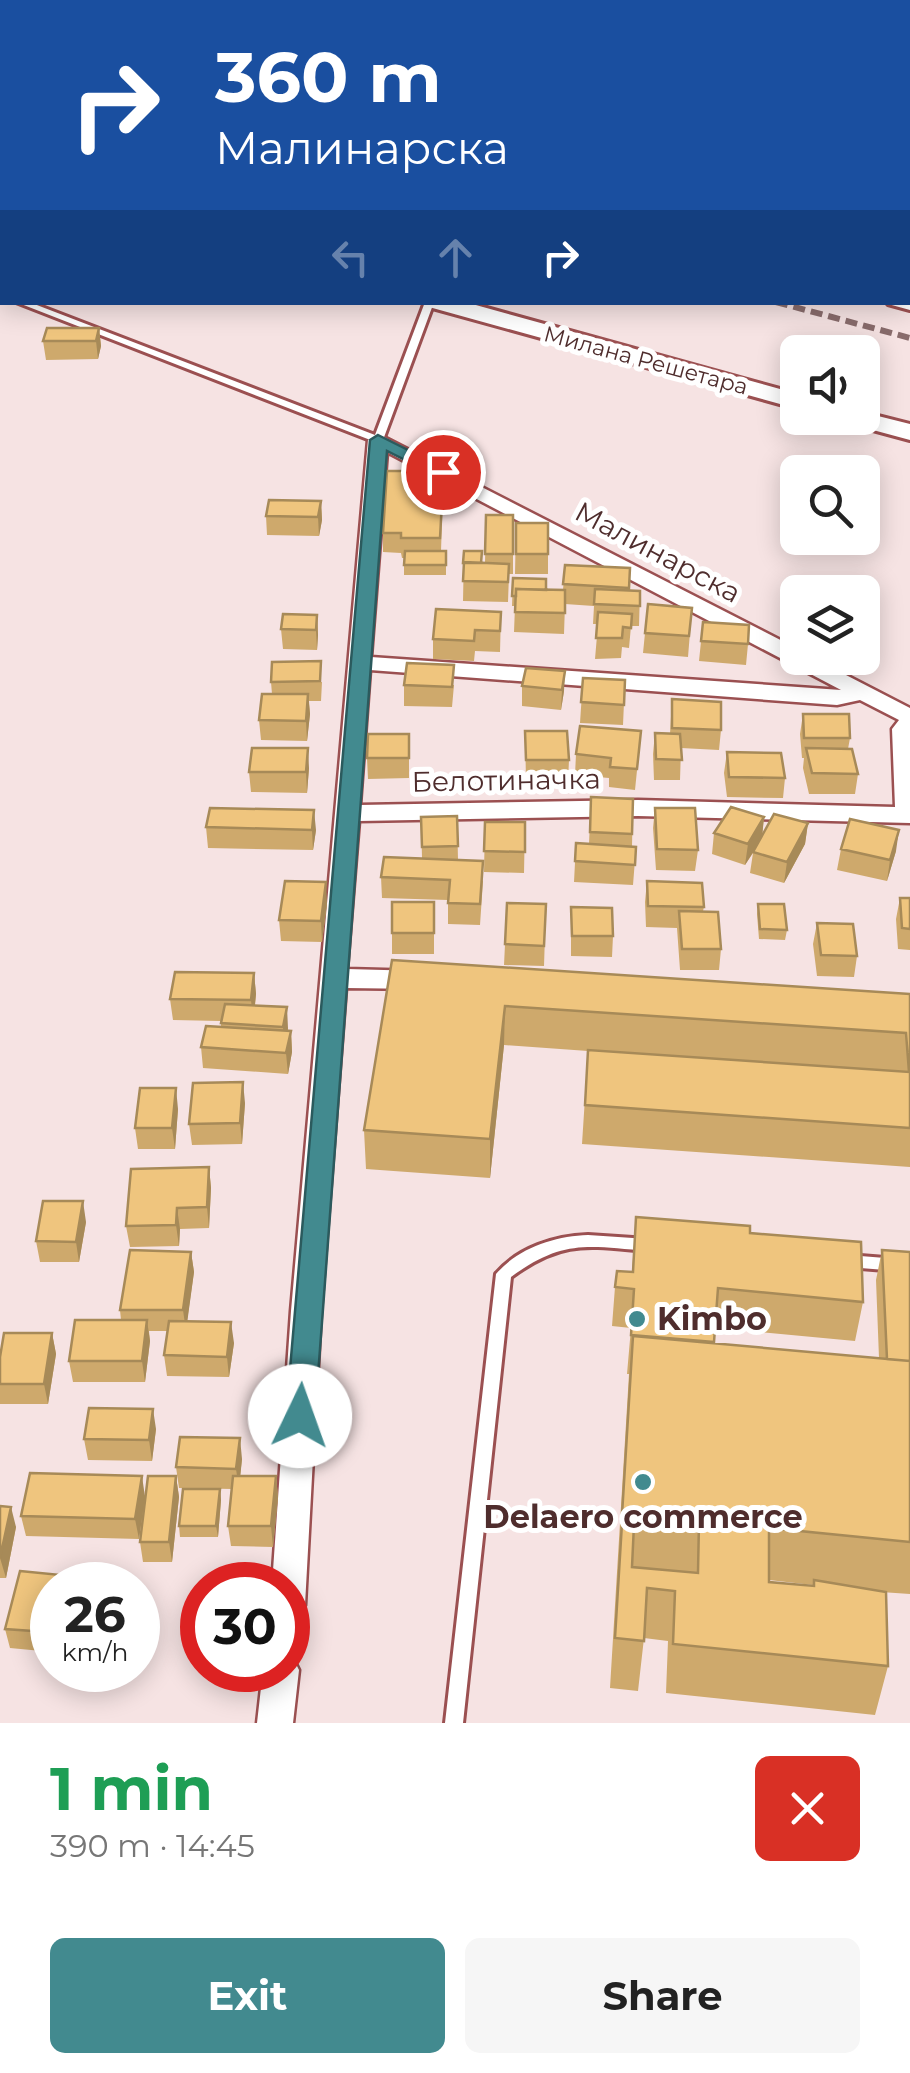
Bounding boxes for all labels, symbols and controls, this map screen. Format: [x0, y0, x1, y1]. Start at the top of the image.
text: 360 m [215, 34, 442, 120]
icon: right [50, 40, 180, 170]
text: Малинарска [215, 120, 509, 175]
icon: left [323, 230, 378, 285]
icon: ahead [428, 230, 483, 285]
icon: right [533, 230, 588, 285]
street label: Милана Решетара [541, 320, 751, 401]
map controls [780, 335, 880, 675]
button: sound [780, 335, 880, 435]
pin [401, 430, 486, 515]
icon: arrive [416, 445, 471, 500]
button: search [780, 455, 880, 555]
street label: Малинарска [569, 494, 747, 610]
button: layers [780, 575, 880, 675]
street label: Белотиначка [411, 761, 601, 799]
place label: Kimbo [657, 1299, 767, 1338]
marker: Kimbo [626, 1308, 648, 1330]
position arrow [248, 1364, 352, 1468]
marker: Delaero commerce [632, 1471, 654, 1493]
place label: Delaero commerce [483, 1497, 803, 1536]
speed limit sign: 30 [180, 1562, 310, 1692]
text: 26 [64, 1584, 126, 1645]
text: km/h [62, 1637, 128, 1667]
text: 1 min [50, 1752, 213, 1825]
button: close [755, 1756, 860, 1861]
text: 390 m · 14:45 [50, 1826, 255, 1865]
button: Exit [50, 1938, 445, 2053]
button: Share [465, 1938, 860, 2053]

